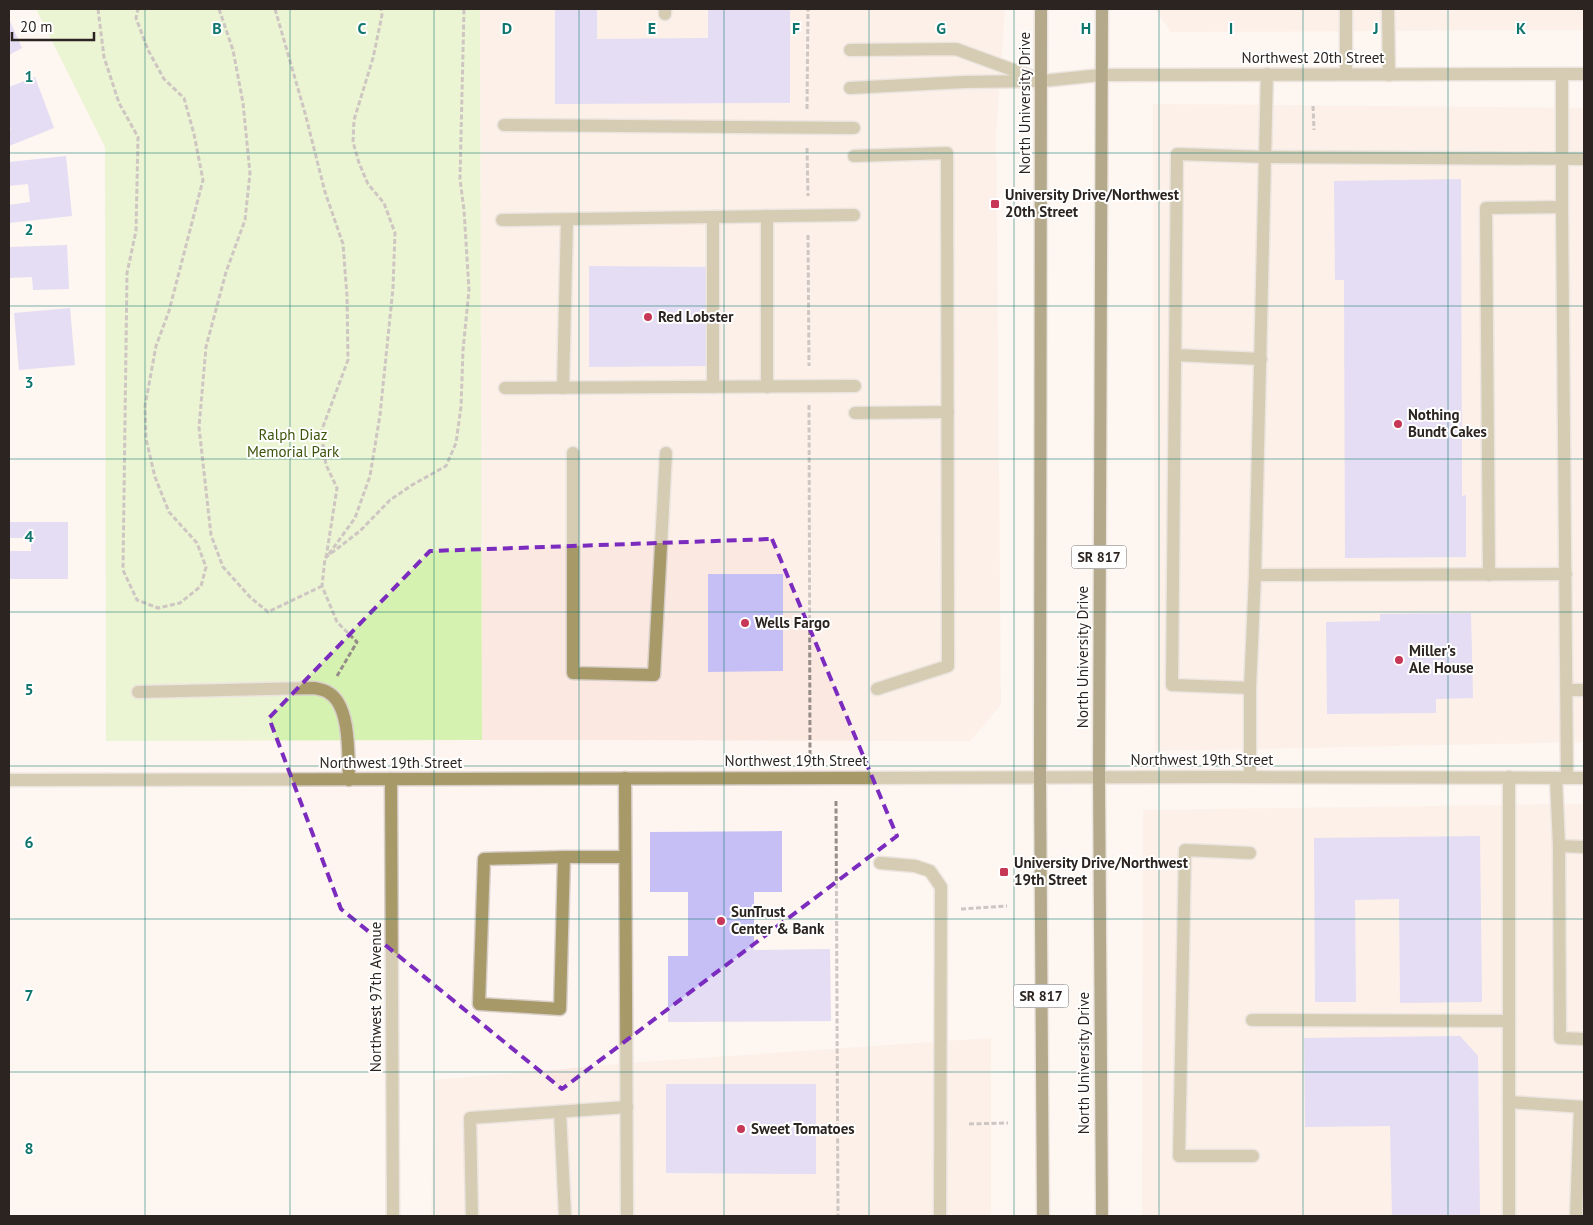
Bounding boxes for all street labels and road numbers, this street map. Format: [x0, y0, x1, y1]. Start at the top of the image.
street label: North University Drive [1015, 32, 1034, 174]
street label: Northwest 20th Street [1242, 48, 1384, 67]
road number: SR 817 [1072, 546, 1126, 568]
street label: North University Drive [1073, 586, 1092, 728]
street label: Northwest 19th Street [1131, 750, 1273, 769]
street label: Northwest 19th Street [725, 751, 867, 770]
street label: Northwest 19th Street [320, 753, 462, 772]
street label: Northwest 97th Avenue [366, 922, 385, 1072]
road number: SR 817 [1014, 984, 1068, 1008]
street label: North University Drive [1074, 992, 1093, 1134]

